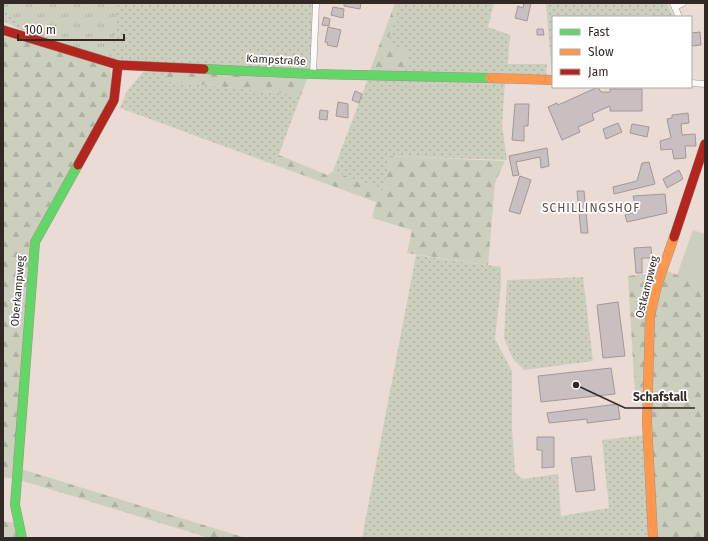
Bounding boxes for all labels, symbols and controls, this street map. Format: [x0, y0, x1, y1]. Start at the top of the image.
scale bar [18, 16, 124, 42]
legend [552, 16, 692, 88]
text: 100 m [24, 23, 56, 37]
text: Fast [588, 25, 610, 39]
text: Slow [588, 45, 614, 59]
street label: Kampstraße [246, 52, 306, 68]
text: Jam [588, 65, 608, 79]
district label: SCHILLINGSHOF [542, 201, 640, 215]
street label: Ostkampweg [633, 254, 661, 319]
street label: Oberkampweg [8, 255, 28, 327]
callout: Schafstall [625, 384, 695, 408]
text: Schafstall [633, 390, 688, 404]

